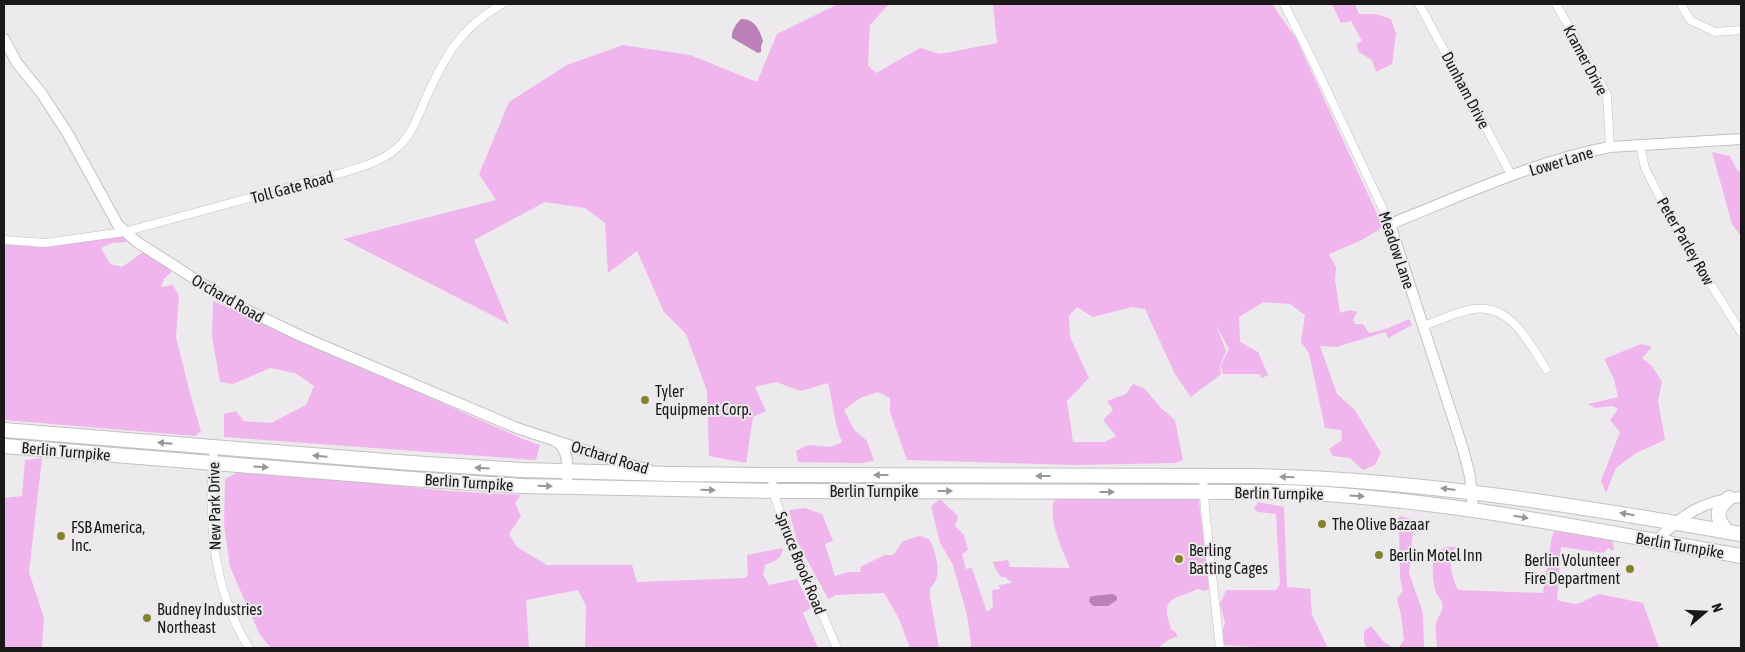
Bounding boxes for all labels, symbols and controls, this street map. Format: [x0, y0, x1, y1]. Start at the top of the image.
street label: Kramer Drive [1560, 22, 1612, 98]
street label: Dunham Drive [1438, 49, 1494, 131]
street label: Lower Lane [1527, 143, 1595, 179]
street label: Toll Gate Road [249, 167, 335, 207]
street label: Peter Parley Row [1653, 194, 1719, 289]
street label: Meadow Lane [1375, 209, 1419, 291]
street label: Orchard Road [189, 270, 267, 326]
place label: Tyler Equipment Corp. [655, 382, 752, 419]
marker: Tyler Equipment Corp. [639, 394, 651, 406]
street label: Orchard Road [569, 437, 651, 477]
street label: Berlin Turnpike [21, 438, 111, 465]
one-way arrow [157, 439, 173, 447]
one-way arrow [312, 451, 328, 459]
street label: New Park Drive [204, 462, 224, 550]
one-way arrow [253, 463, 269, 471]
one-way arrow [474, 463, 490, 471]
street label: Berlin Turnpike [424, 470, 514, 495]
one-way arrow [873, 471, 889, 479]
one-way arrow [1035, 472, 1051, 480]
one-way arrow [1278, 472, 1294, 480]
street label: Berlin Turnpike [829, 482, 919, 501]
one-way arrow [538, 483, 554, 491]
street label: Berlin Turnpike [1234, 483, 1324, 504]
one-way arrow [1440, 485, 1456, 493]
one-way arrow [700, 486, 716, 494]
one-way arrow [937, 487, 953, 495]
one-way arrow [1099, 488, 1115, 496]
one-way arrow [1350, 492, 1366, 500]
street label: Spruce Brook Road [771, 509, 830, 617]
one-way arrow [1618, 510, 1634, 518]
one-way arrow [1513, 513, 1529, 521]
place label: The Olive Bazaar [1332, 515, 1430, 533]
place label: FSB America, Inc. [71, 518, 145, 554]
marker: The Olive Bazaar [1316, 518, 1328, 530]
street label: Berlin Turnpike [1634, 528, 1725, 563]
marker: FSB America, Inc. [55, 530, 67, 542]
place label: Berling Batting Cages [1189, 541, 1268, 578]
place label: Berlin Motel Inn [1389, 546, 1482, 564]
marker: Berlin Motel Inn [1373, 549, 1385, 561]
place label: Berlin Volunteer Fire Department [1524, 551, 1620, 588]
marker: Berling Batting Cages [1173, 553, 1185, 565]
marker: Berlin Volunteer Fire Department [1624, 563, 1636, 575]
north arrow [1680, 587, 1730, 637]
place label: Budney Industries Northeast [157, 600, 263, 636]
text: N [1708, 601, 1726, 614]
marker: Budney Industries Northeast [141, 612, 153, 624]

